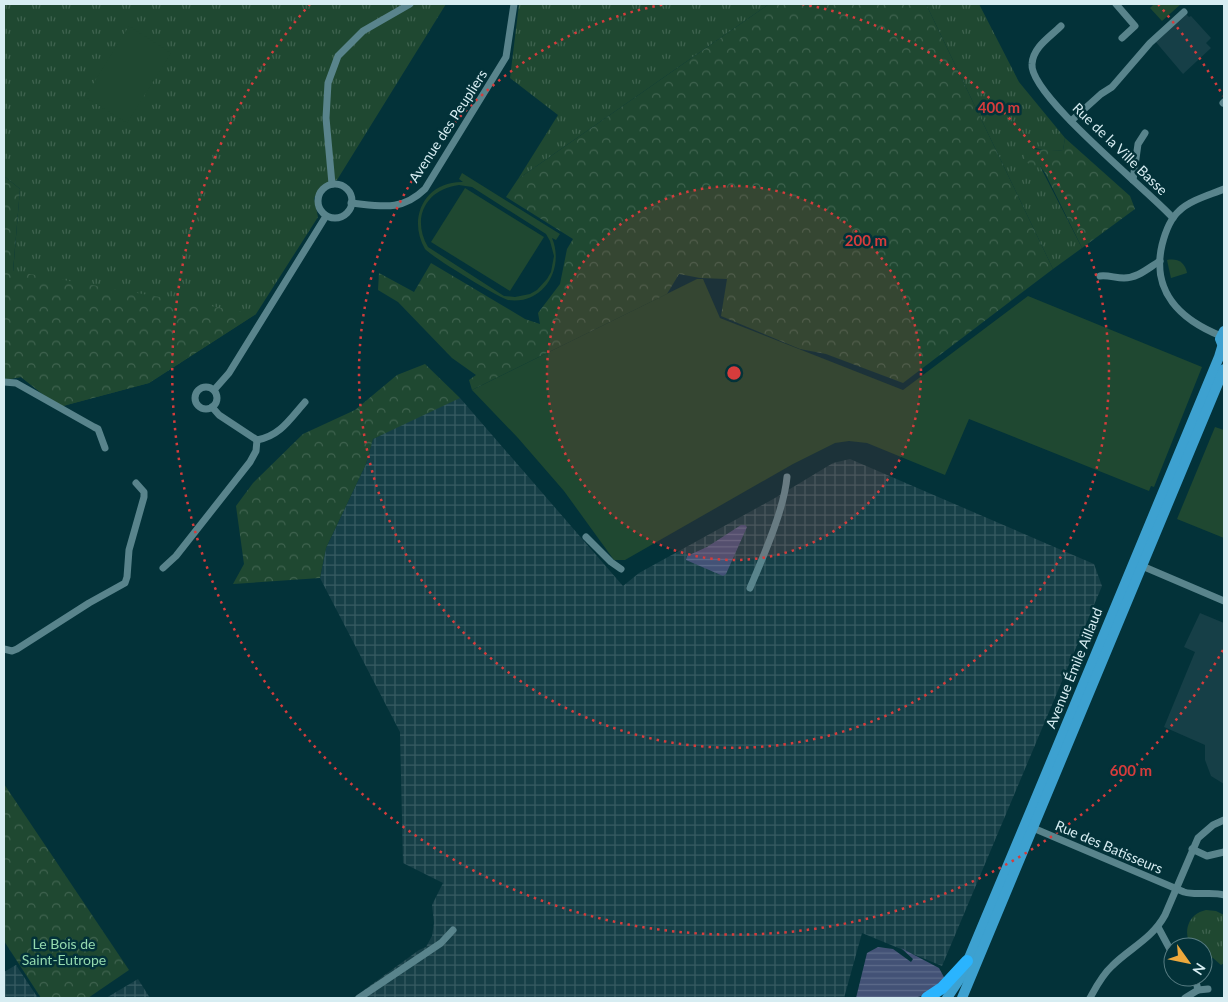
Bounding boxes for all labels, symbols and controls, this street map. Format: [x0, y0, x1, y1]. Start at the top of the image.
street label: Avenue des Peupliers [405, 66, 490, 185]
text: 400 m [978, 98, 1020, 116]
street label: Rue de la Ville Basse [1069, 99, 1171, 198]
text: 200 m [845, 231, 887, 249]
centre of rings [725, 364, 743, 382]
street label: Avenue Émile Aillaud [1042, 605, 1105, 731]
text: 600 m [1110, 761, 1152, 779]
street label: Rue des Batisseurs [1053, 816, 1165, 877]
park label: Le Bois de Saint-Eutrope [22, 935, 106, 968]
north arrow [1163, 937, 1213, 987]
text: N [1189, 960, 1209, 979]

